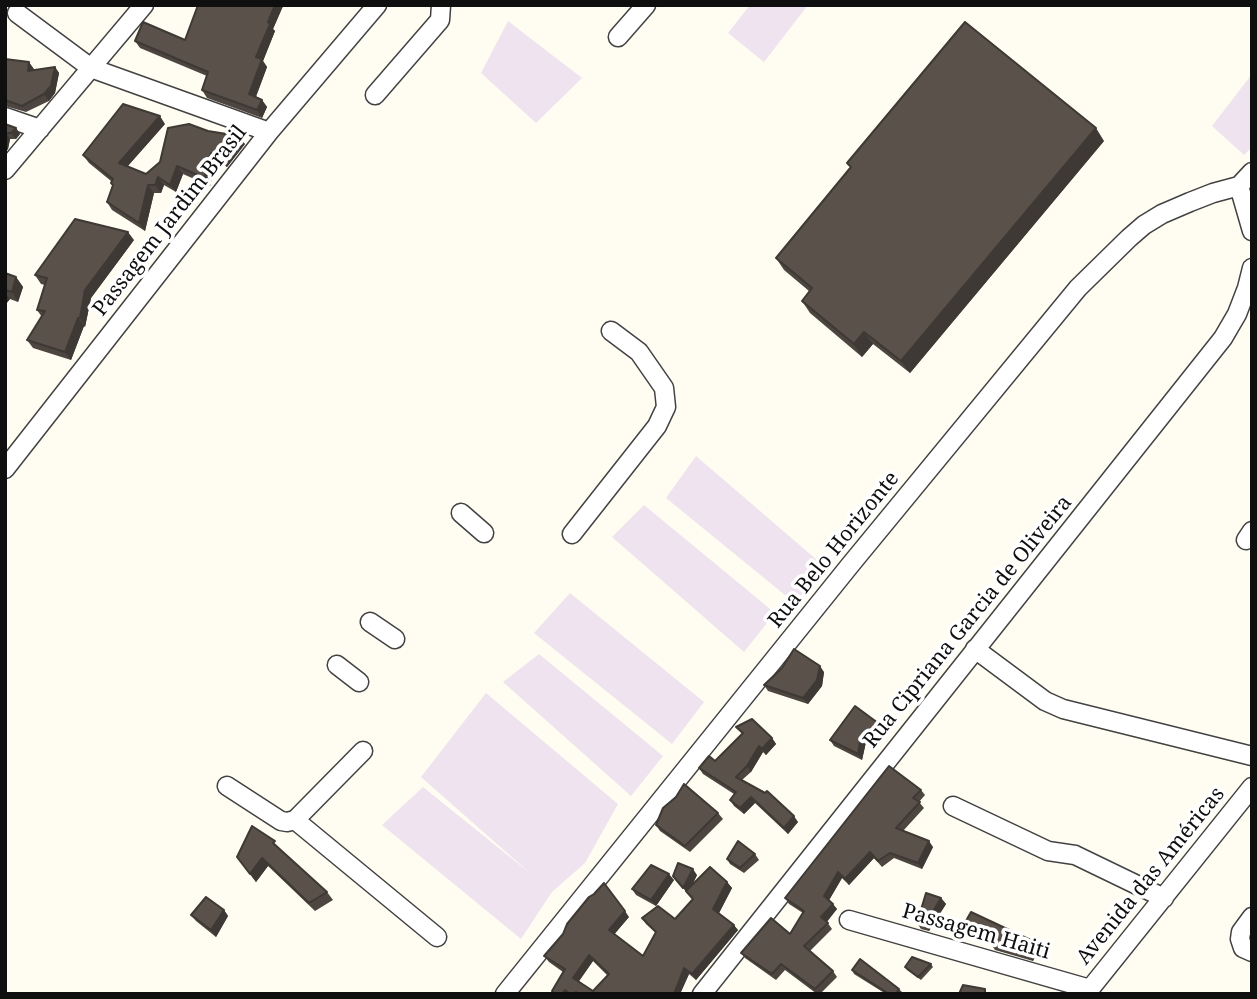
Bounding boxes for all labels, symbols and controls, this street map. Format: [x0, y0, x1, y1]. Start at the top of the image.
street label: Passagem Jardim Brasil [88, 121, 252, 321]
street label: Rua Belo Horizonte [763, 467, 905, 633]
street label: Rua Cipriana Garcia de Oliveira [858, 491, 1078, 753]
street label: Avenida das Américas [1072, 782, 1230, 970]
street label: Passagem Haiti [899, 899, 1053, 965]

